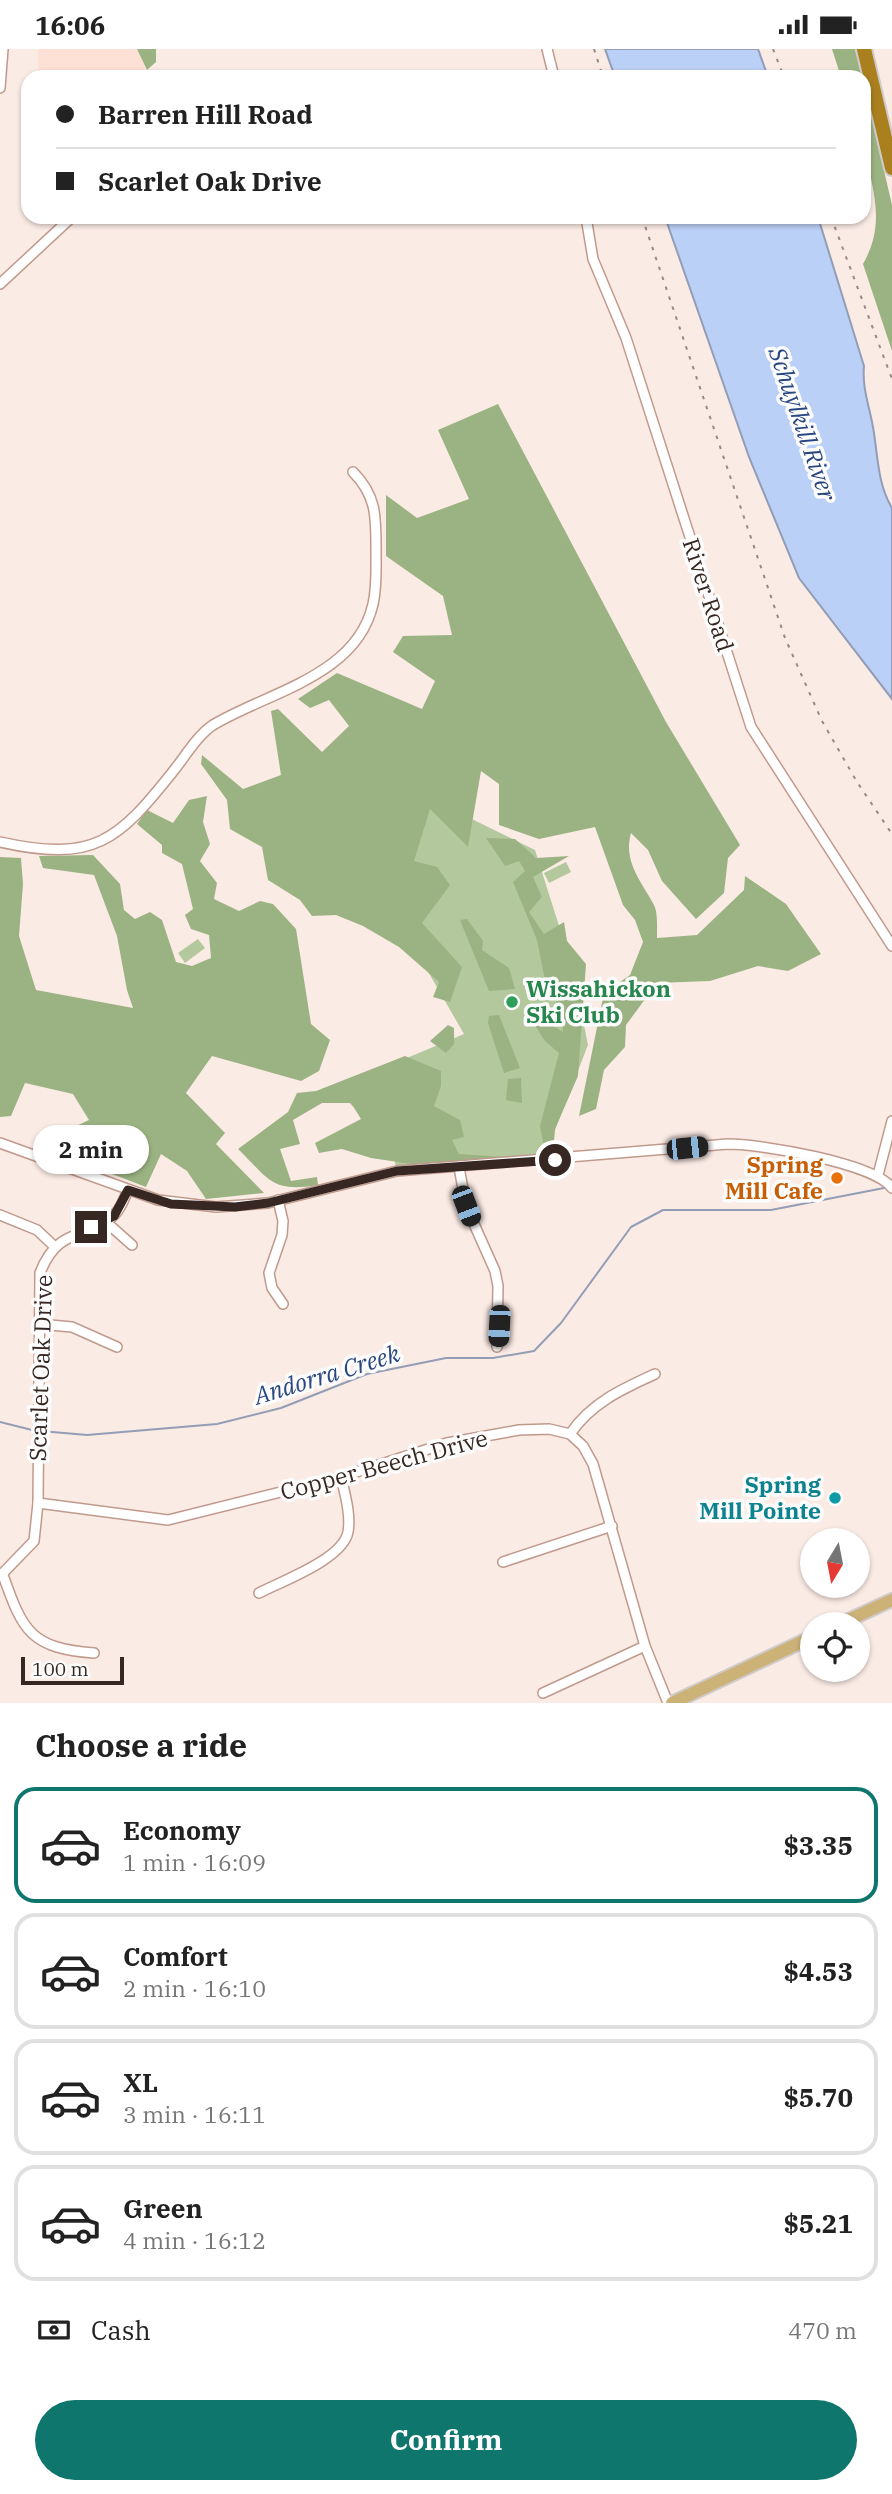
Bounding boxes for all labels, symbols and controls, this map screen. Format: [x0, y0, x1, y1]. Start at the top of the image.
text: 16:06 [35, 8, 105, 42]
text: Barren Hill Road [98, 97, 313, 131]
text: Scarlet Oak Drive [98, 164, 322, 198]
water label: Schuylkill River [761, 342, 845, 506]
street label: River Road [677, 534, 741, 655]
place label: Wissahickon Ski Club [526, 973, 671, 1029]
marker: Wissahickon Ski Club [504, 994, 520, 1010]
callout: 2 min [33, 1125, 149, 1175]
text: 2 min [59, 1134, 123, 1164]
car [666, 1135, 709, 1161]
route start [539, 1144, 571, 1176]
place label: Spring Mill Cafe [725, 1149, 824, 1205]
marker: Spring Mill Cafe [829, 1170, 845, 1186]
car [449, 1183, 484, 1229]
route end [75, 1211, 107, 1243]
street label: Scarlet Oak Drive [22, 1274, 58, 1462]
car [488, 1304, 511, 1348]
water label: Andorra Creek [248, 1337, 404, 1412]
street label: Copper Beech Drive [277, 1422, 491, 1506]
place label: Spring Mill Pointe [699, 1469, 822, 1525]
marker: Spring Mill Pointe [827, 1490, 843, 1506]
north arrow [800, 1528, 870, 1598]
map controls [800, 1528, 870, 1682]
button: locate [800, 1612, 870, 1682]
scale bar [21, 1654, 124, 1686]
text: 100 m [32, 1657, 89, 1681]
text: Choose a ride [35, 1724, 247, 1766]
text: Economy [123, 1813, 241, 1847]
icon: car [39, 1814, 102, 1877]
text: $3.35 [783, 1828, 853, 1862]
text: 1 min · 16:09 [123, 1847, 266, 1877]
text: Comfort [123, 1939, 228, 1973]
icon: car [39, 1940, 102, 2003]
text: $4.53 [783, 1954, 853, 1988]
text: 2 min · 16:10 [123, 1973, 266, 2003]
text: XL [123, 2065, 158, 2099]
icon: car [39, 2066, 102, 2129]
text: $5.70 [783, 2080, 853, 2114]
text: 3 min · 16:11 [123, 2099, 266, 2129]
text: Green [123, 2191, 203, 2225]
icon: car [39, 2192, 102, 2255]
text: $5.21 [783, 2206, 853, 2240]
text: 4 min · 16:12 [123, 2225, 266, 2255]
icon: cash [35, 2311, 73, 2349]
text: Cash [91, 2313, 151, 2347]
text: 470 m [788, 2315, 857, 2345]
button: Confirm [35, 2400, 857, 2480]

